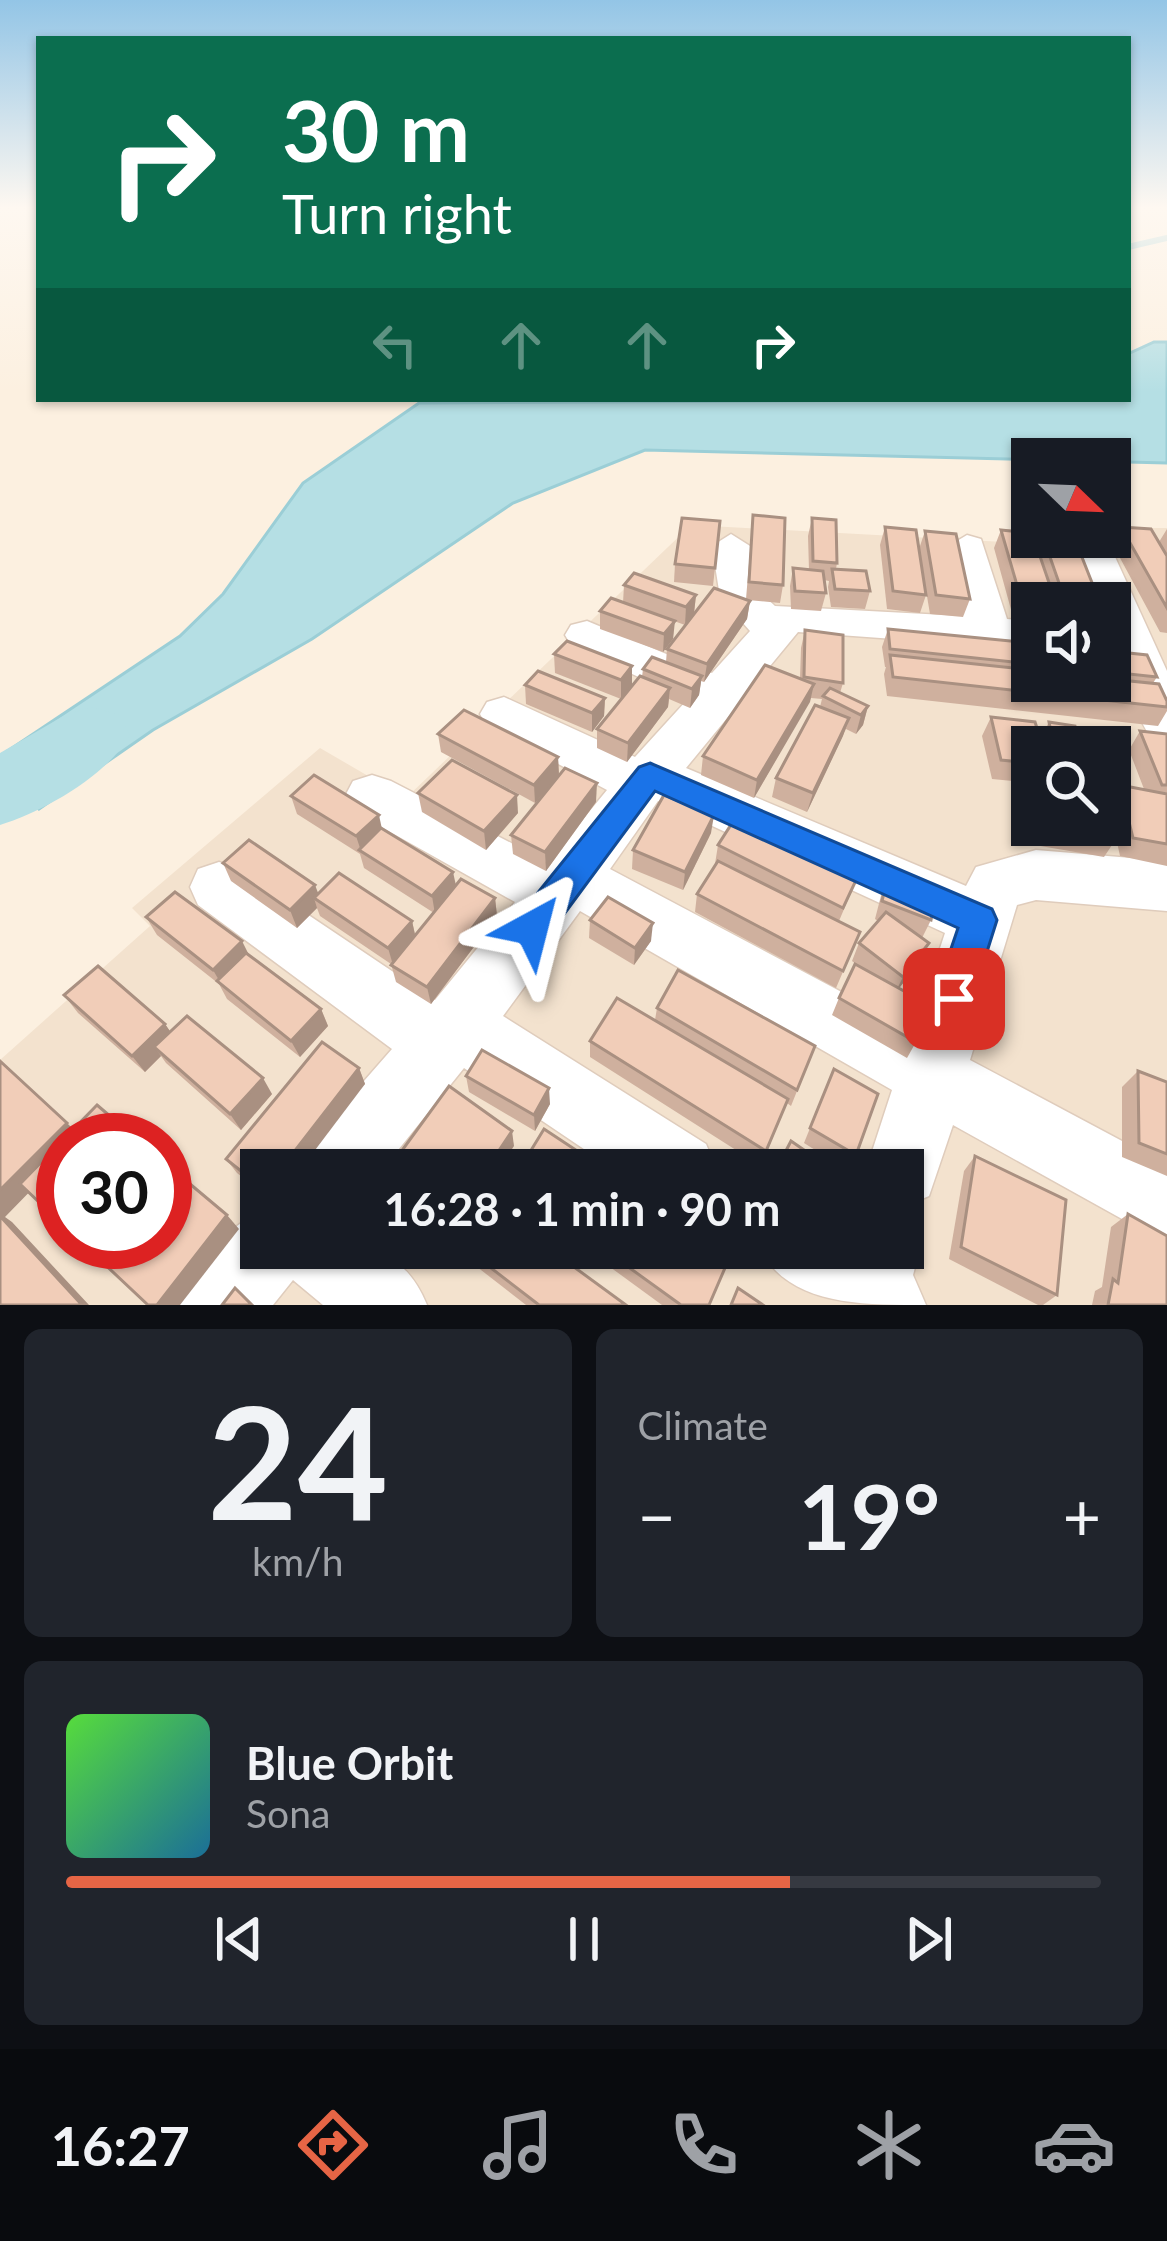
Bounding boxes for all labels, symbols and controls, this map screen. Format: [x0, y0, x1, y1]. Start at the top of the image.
text: 30 m [282, 79, 470, 180]
icon: right [84, 84, 240, 240]
text: Turn right [282, 181, 512, 246]
icon: left [362, 312, 428, 378]
icon: ahead [488, 312, 554, 378]
icon: ahead [614, 312, 680, 378]
icon: right [740, 312, 806, 378]
north arrow [1011, 438, 1131, 558]
map controls [1011, 438, 1131, 846]
button: sound [1011, 582, 1131, 702]
button: search [1011, 726, 1131, 846]
position arrow [469, 865, 595, 991]
pin [903, 948, 1005, 1050]
icon: arrive [921, 966, 987, 1032]
speed limit sign: 30 [36, 1113, 192, 1269]
text: 16:28 · 1 min · 90 m [384, 1182, 780, 1236]
text: 24 [207, 1366, 388, 1553]
text: Climate [638, 1402, 768, 1448]
text: 19° [798, 1461, 940, 1569]
text: − [638, 1476, 676, 1555]
text: + [1063, 1476, 1101, 1555]
text: km/h [252, 1538, 343, 1584]
text: Blue Orbit [246, 1736, 453, 1790]
text: Sona [246, 1790, 330, 1836]
icon: previous [206, 1906, 272, 1972]
icon: pause [551, 1906, 617, 1972]
icon: next [896, 1906, 962, 1972]
icon: directions [291, 2103, 375, 2187]
icon: music [476, 2103, 560, 2187]
icon: phone [662, 2103, 746, 2187]
icon: climate [847, 2103, 931, 2187]
icon: car [1032, 2103, 1116, 2187]
text: 16:27 [51, 2113, 190, 2178]

